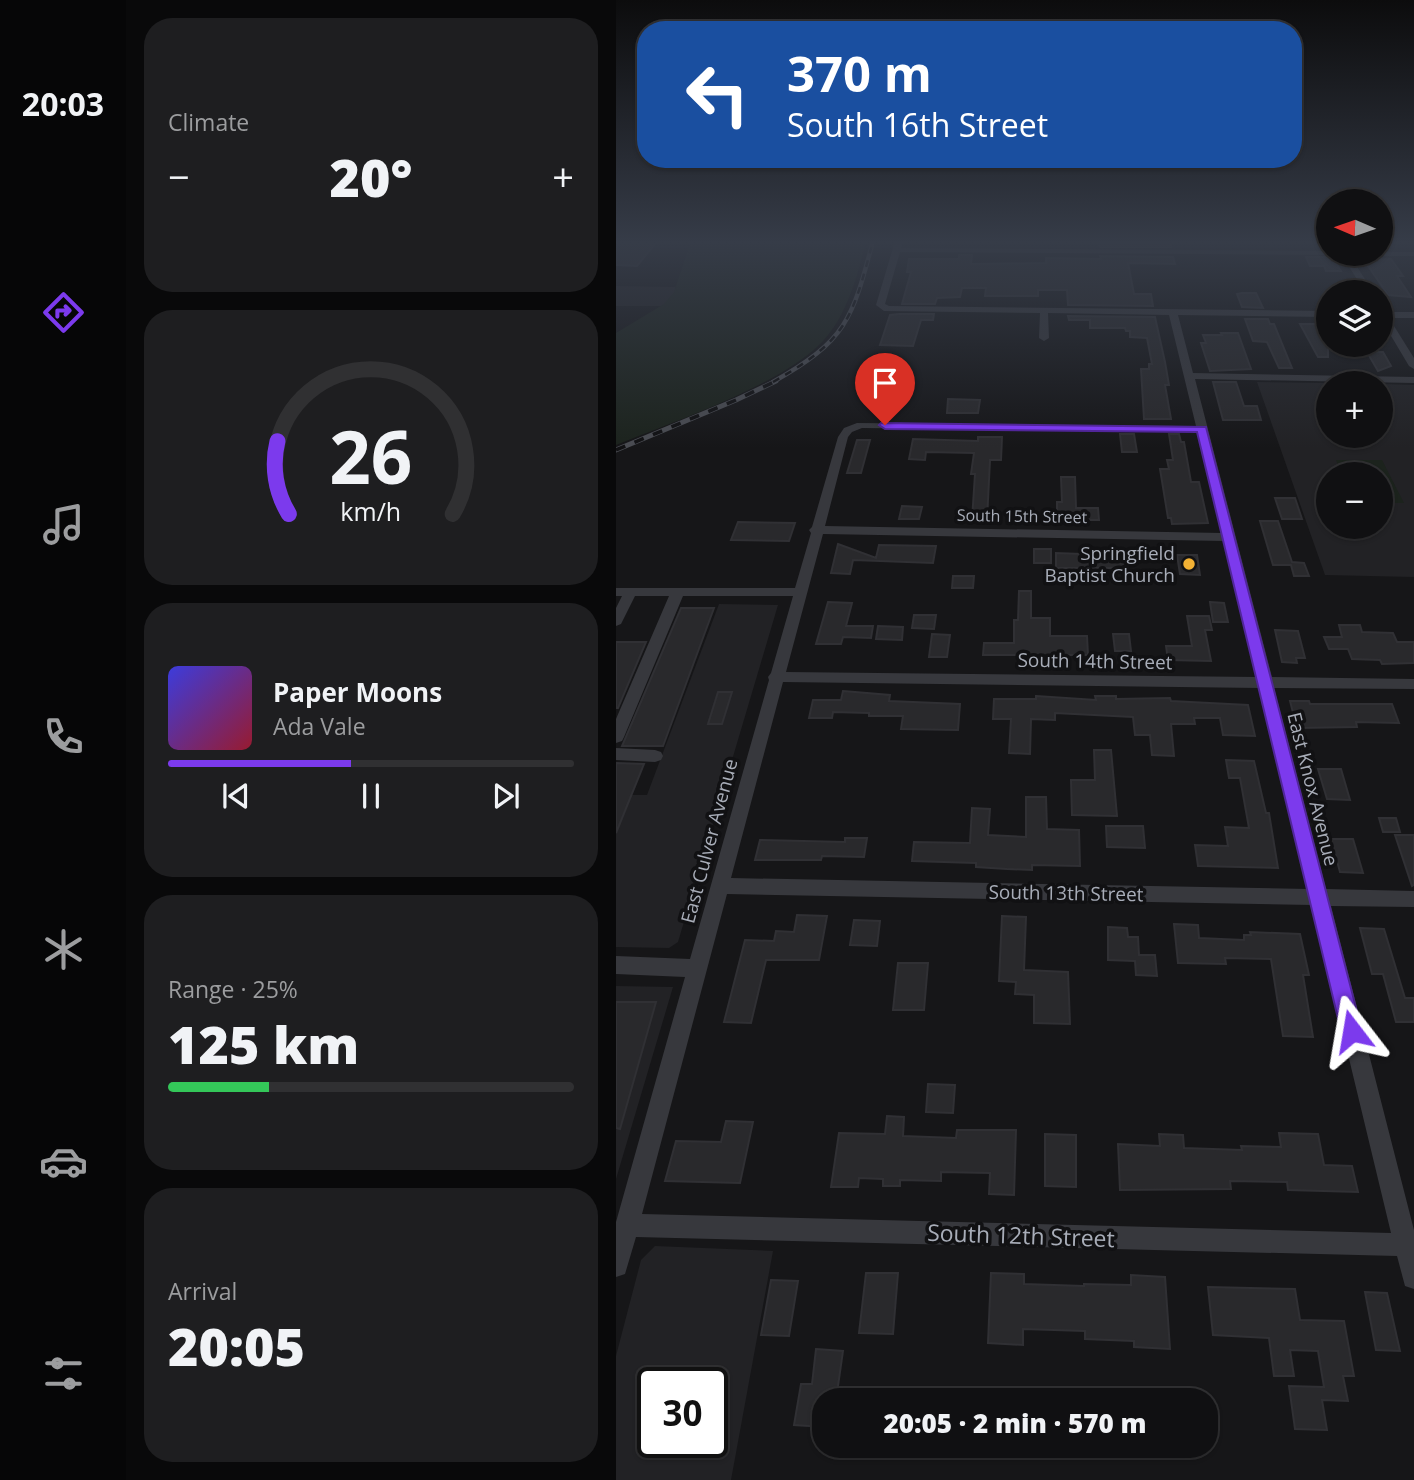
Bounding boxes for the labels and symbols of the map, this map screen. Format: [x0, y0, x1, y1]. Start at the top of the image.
north arrow [1316, 189, 1393, 266]
pin [855, 353, 915, 425]
street label: South 15th Street [957, 504, 1088, 528]
place label: Springfield Baptist Church [1044, 540, 1175, 588]
marker: Springfield Baptist Church [1181, 556, 1197, 572]
street label: South 14th Street [1017, 647, 1173, 675]
street label: East Knox Avenue [1281, 709, 1345, 869]
street label: East Culver Avenue [675, 756, 743, 926]
street label: South 13th Street [988, 879, 1144, 907]
position arrow [1315, 994, 1389, 1068]
street label: South 12th Street [927, 1216, 1115, 1254]
speed limit sign: 30 [637, 1367, 728, 1458]

